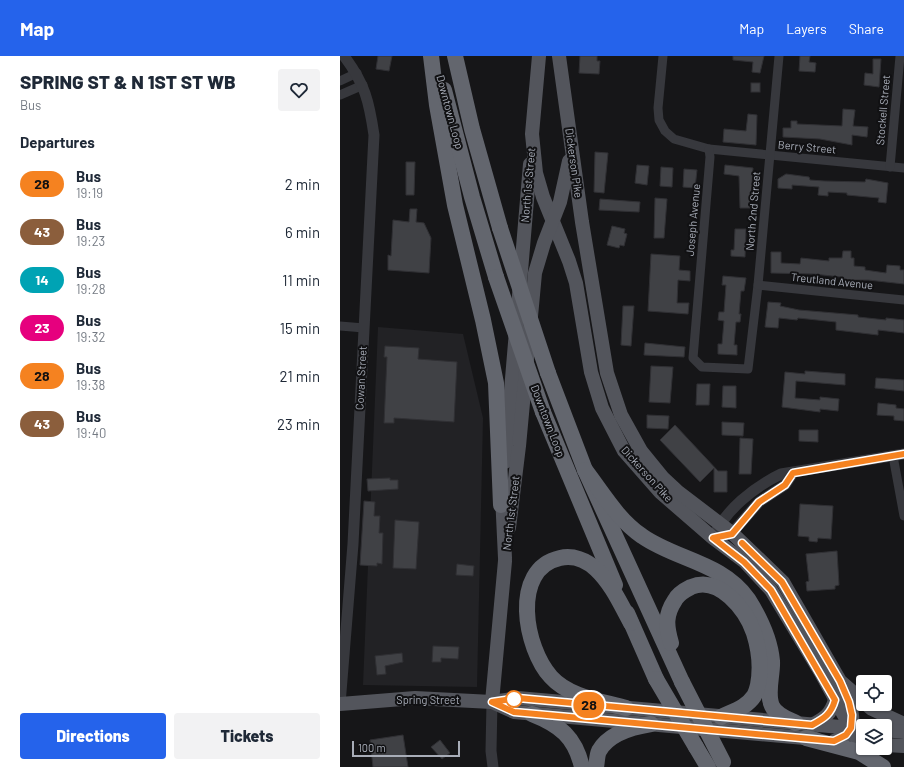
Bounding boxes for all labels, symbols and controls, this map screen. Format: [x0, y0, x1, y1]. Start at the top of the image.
text: Map [20, 17, 54, 40]
text: Map [739, 20, 764, 37]
text: Layers [786, 20, 827, 37]
text: Share [849, 20, 884, 37]
button: heart [278, 69, 320, 111]
text: SPRING ST & N 1ST ST WB [20, 70, 236, 93]
street label: Downtown Loop [434, 73, 467, 150]
street label: Stockell Street [873, 74, 892, 146]
text: Bus [20, 97, 41, 113]
street label: Dickerson Pike [563, 127, 586, 199]
text: Departures [20, 133, 95, 151]
street label: Berry Street [777, 137, 837, 156]
street label: North 1st Street [518, 147, 537, 223]
text: Bus [76, 167, 101, 185]
street label: North 2nd Street [743, 171, 762, 251]
text: 28 [34, 175, 50, 192]
text: 2 min [285, 175, 320, 193]
street label: Joseph Avenue [683, 183, 702, 257]
text: 19:19 [76, 185, 103, 201]
text: Bus [76, 215, 101, 233]
text: 43 [34, 223, 50, 240]
text: 6 min [285, 223, 320, 241]
text: 19:23 [76, 233, 105, 249]
text: Bus [76, 263, 101, 281]
street label: Treutland Avenue [790, 270, 874, 291]
text: 14 [35, 271, 49, 288]
text: 11 min [282, 271, 320, 289]
text: 19:28 [76, 281, 105, 297]
text: Bus [76, 311, 101, 329]
text: 23 [34, 319, 50, 336]
text: 15 min [280, 319, 320, 337]
text: 19:32 [76, 329, 105, 345]
street label: Cowan Street [352, 346, 369, 410]
text: Bus [76, 359, 101, 377]
text: 28 [34, 367, 50, 384]
text: 21 min [280, 367, 320, 385]
text: 19:38 [76, 377, 105, 393]
street label: Downtown Loop [529, 383, 568, 459]
text: Bus [76, 407, 101, 425]
text: 43 [34, 415, 50, 432]
text: 23 min [277, 415, 320, 433]
text: 19:40 [76, 425, 106, 441]
street label: Dickerson Pike [619, 443, 676, 504]
street label: North 1st Street [499, 475, 522, 551]
map controls [856, 675, 892, 755]
button: locate [856, 675, 892, 711]
unlabelled marker [505, 690, 523, 708]
line badge: 28 [571, 692, 607, 718]
street label: Spring Street [396, 693, 460, 706]
text: 28 [581, 696, 597, 713]
button: Directions [20, 713, 166, 759]
button: Tickets [174, 713, 320, 759]
button: layers [856, 719, 892, 755]
scale bar [352, 739, 460, 758]
text: 100 m [358, 741, 386, 754]

